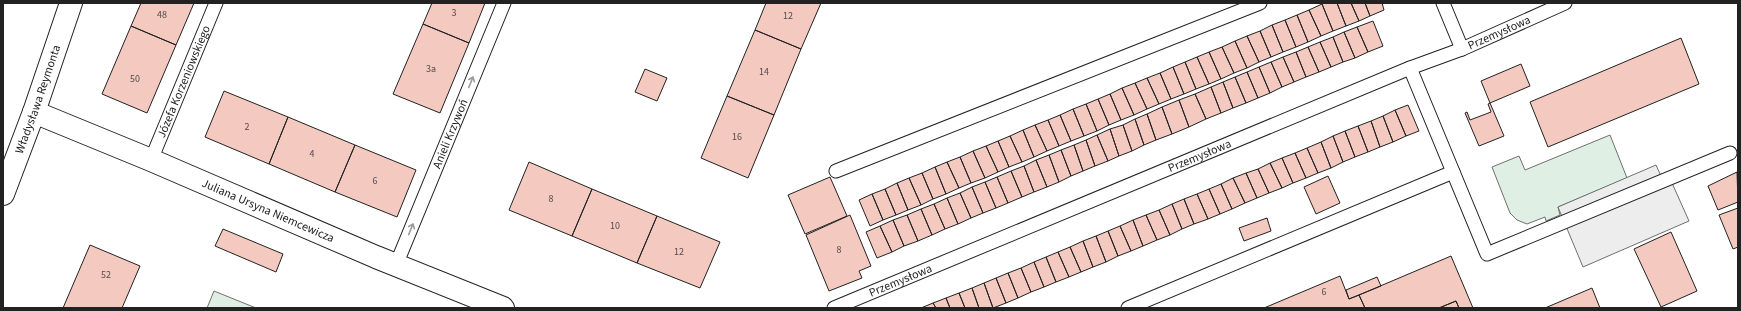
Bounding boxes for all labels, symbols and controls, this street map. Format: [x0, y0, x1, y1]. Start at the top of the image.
house number: 3 [452, 6, 457, 20]
house number: 48 [157, 8, 167, 22]
house number: 12 [783, 9, 793, 23]
street label: Przemysłowa [1465, 11, 1533, 54]
street label: Józefa Korzeniowskiego [153, 23, 214, 140]
street label: Władysława Reymonta [11, 43, 65, 156]
house number: 3a [426, 62, 436, 76]
house number: 14 [759, 65, 769, 79]
house number: 50 [130, 72, 140, 86]
one-way arrow [468, 77, 475, 89]
street label: Anieli Krzywoń [428, 96, 472, 171]
house number: 2 [245, 120, 250, 134]
house number: 16 [732, 130, 742, 144]
street label: Przemysłowa [1165, 135, 1234, 176]
house number: 4 [310, 147, 315, 161]
street label: Juliana Ursyna Niemcewicza [199, 174, 337, 247]
house number: 6 [373, 174, 378, 188]
house number: 8 [549, 192, 554, 206]
house number: 10 [610, 219, 620, 233]
one-way arrow [407, 223, 415, 235]
house number: 8 [837, 243, 842, 257]
house number: 12 [674, 245, 684, 259]
street label: Przemysłowa [866, 260, 935, 301]
house number: 52 [101, 268, 111, 282]
house number: 6 [1322, 285, 1327, 299]

